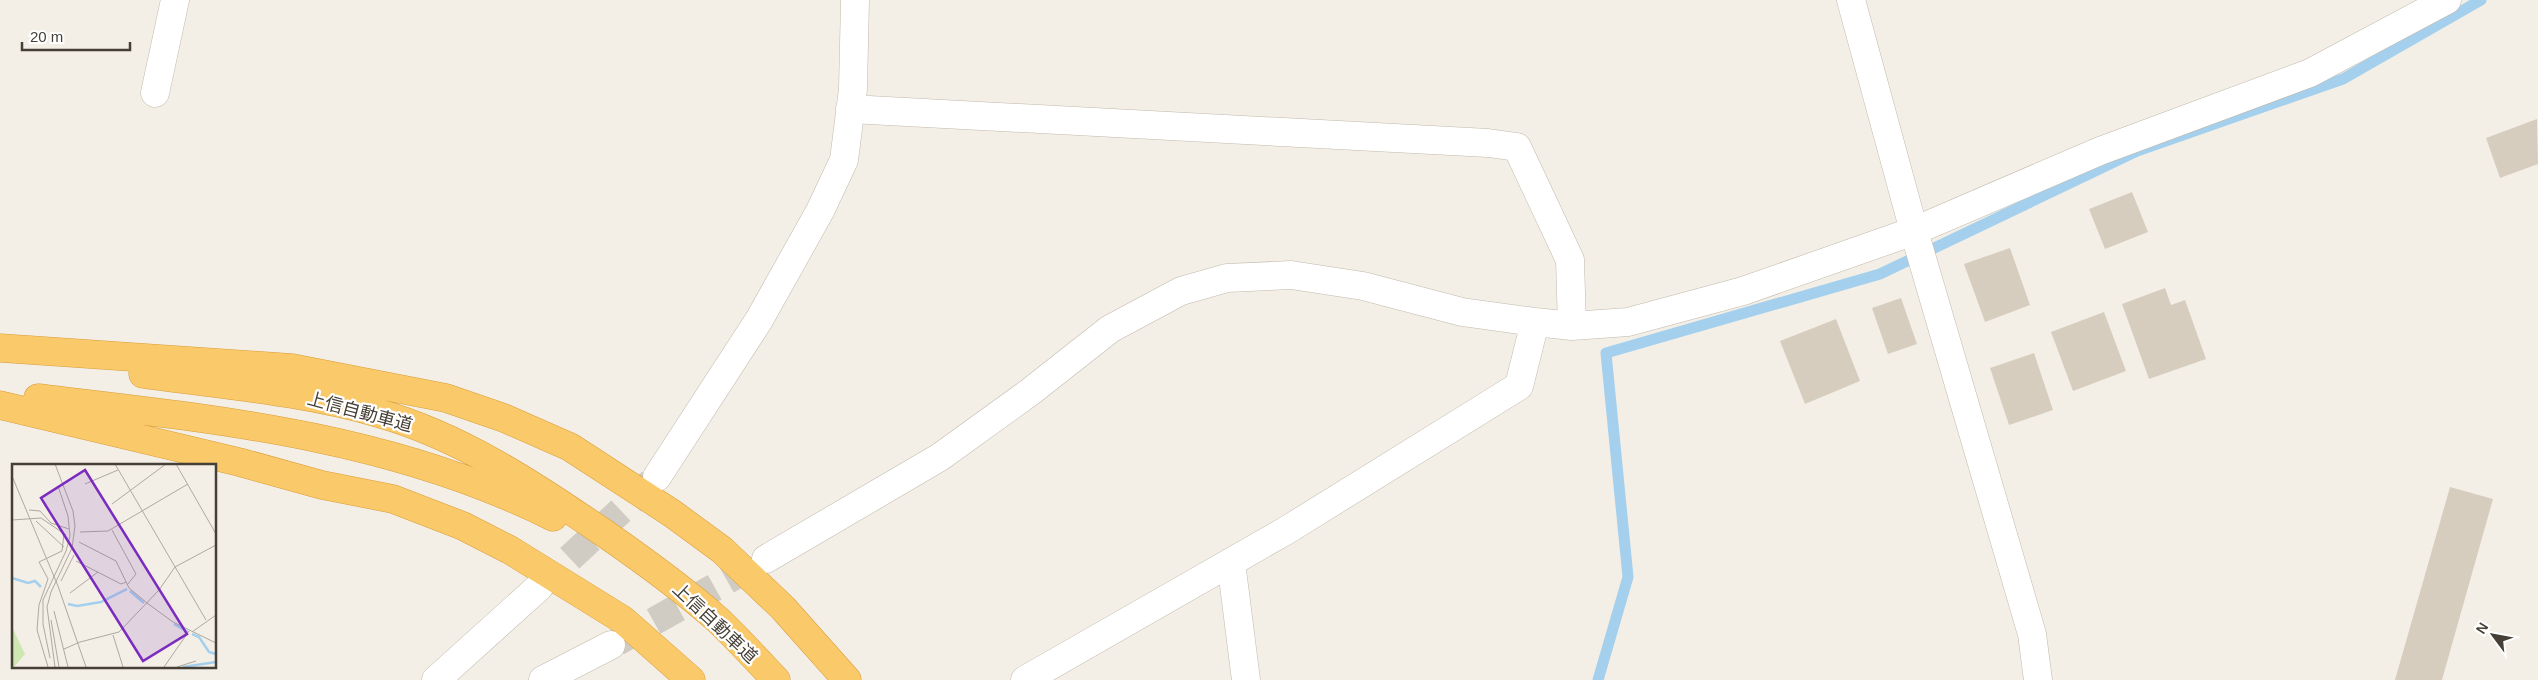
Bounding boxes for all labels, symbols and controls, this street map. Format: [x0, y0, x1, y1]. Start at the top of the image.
scale bar [22, 20, 130, 52]
text: 20 m [30, 28, 63, 45]
street label: 上信自動車道 [305, 388, 415, 436]
inset map [12, 464, 216, 668]
street label: 上信自動車道 [669, 579, 761, 667]
north arrow [2468, 610, 2518, 660]
text: N [2473, 620, 2491, 637]

